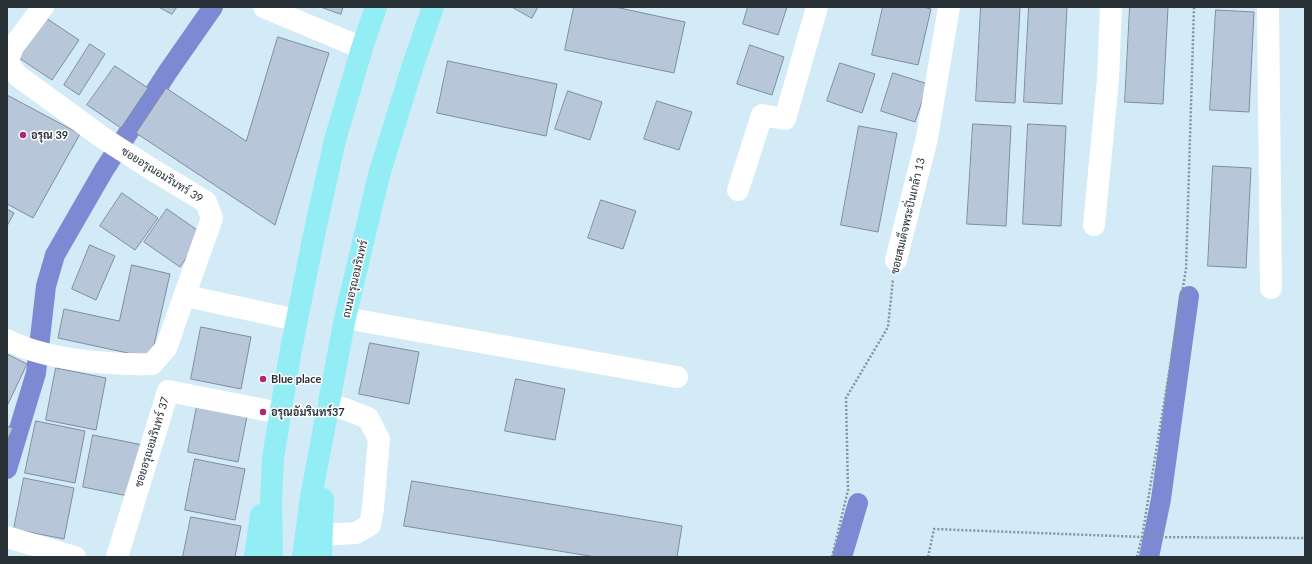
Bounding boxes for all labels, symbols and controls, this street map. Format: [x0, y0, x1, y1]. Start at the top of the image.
place label: อรุณ 39 [31, 128, 68, 142]
marker: อรุณ 39 [18, 130, 28, 140]
street label: ซอยอรุณอมรินทร์ 39 [119, 144, 205, 206]
street label: ซอยสมเด็จพระปิ่นเกล้า 13 [888, 157, 928, 275]
street label: ถนนอรุณอมรินทร์ [340, 239, 370, 319]
place label: Blue place [271, 372, 321, 386]
marker: Blue place [258, 374, 268, 384]
street label: ซอยอรุณอมรินทร์ 37 [132, 395, 172, 489]
place label: อรุณอัมรินทร์37 [271, 405, 345, 419]
marker: อรุณอัมรินทร์37 [258, 407, 268, 417]

